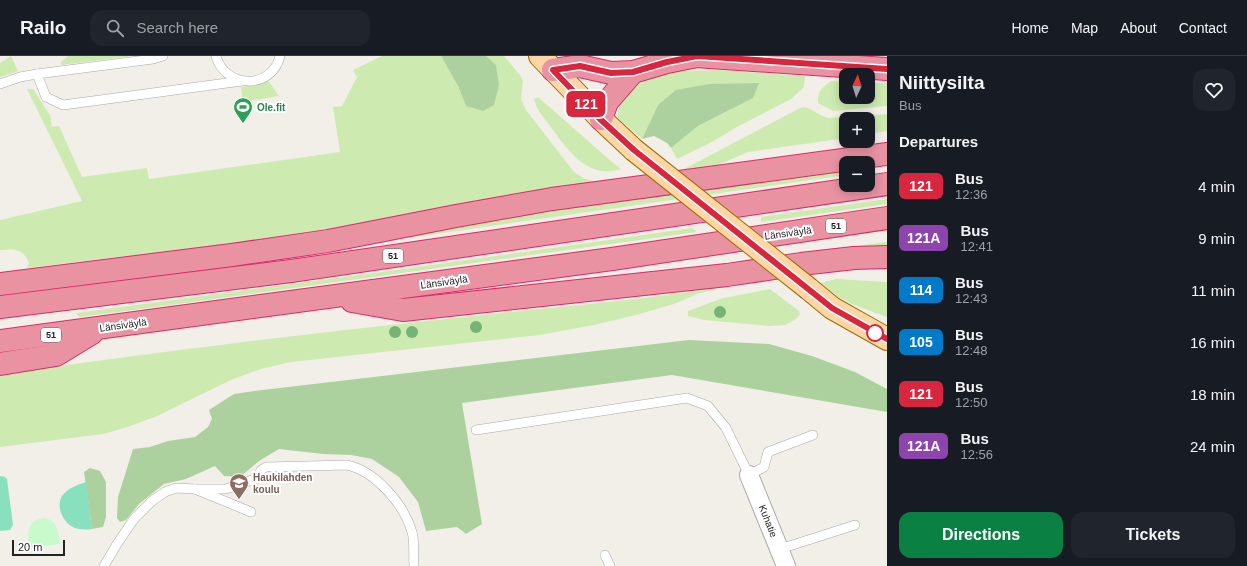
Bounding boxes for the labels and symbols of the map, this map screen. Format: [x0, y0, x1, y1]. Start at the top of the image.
north arrow [839, 68, 875, 104]
line badge: 121 [563, 91, 609, 117]
sports icon: Ole.fit [232, 96, 254, 124]
place label: Ole.fit [257, 102, 286, 113]
road number: 51 [826, 219, 846, 233]
street label: Länsiväylä [764, 224, 813, 242]
road number: 51 [383, 249, 403, 263]
street label: Länsiväylä [420, 273, 469, 291]
street label: Länsiväylä [99, 316, 148, 334]
unlabelled marker [866, 324, 884, 342]
road number: 51 [41, 328, 61, 342]
school or university icon: Haukilahden koulu [228, 472, 250, 500]
place label: Haukilahden koulu [253, 472, 312, 495]
street label: Kuhatie [757, 503, 780, 539]
scale bar [12, 538, 65, 557]

